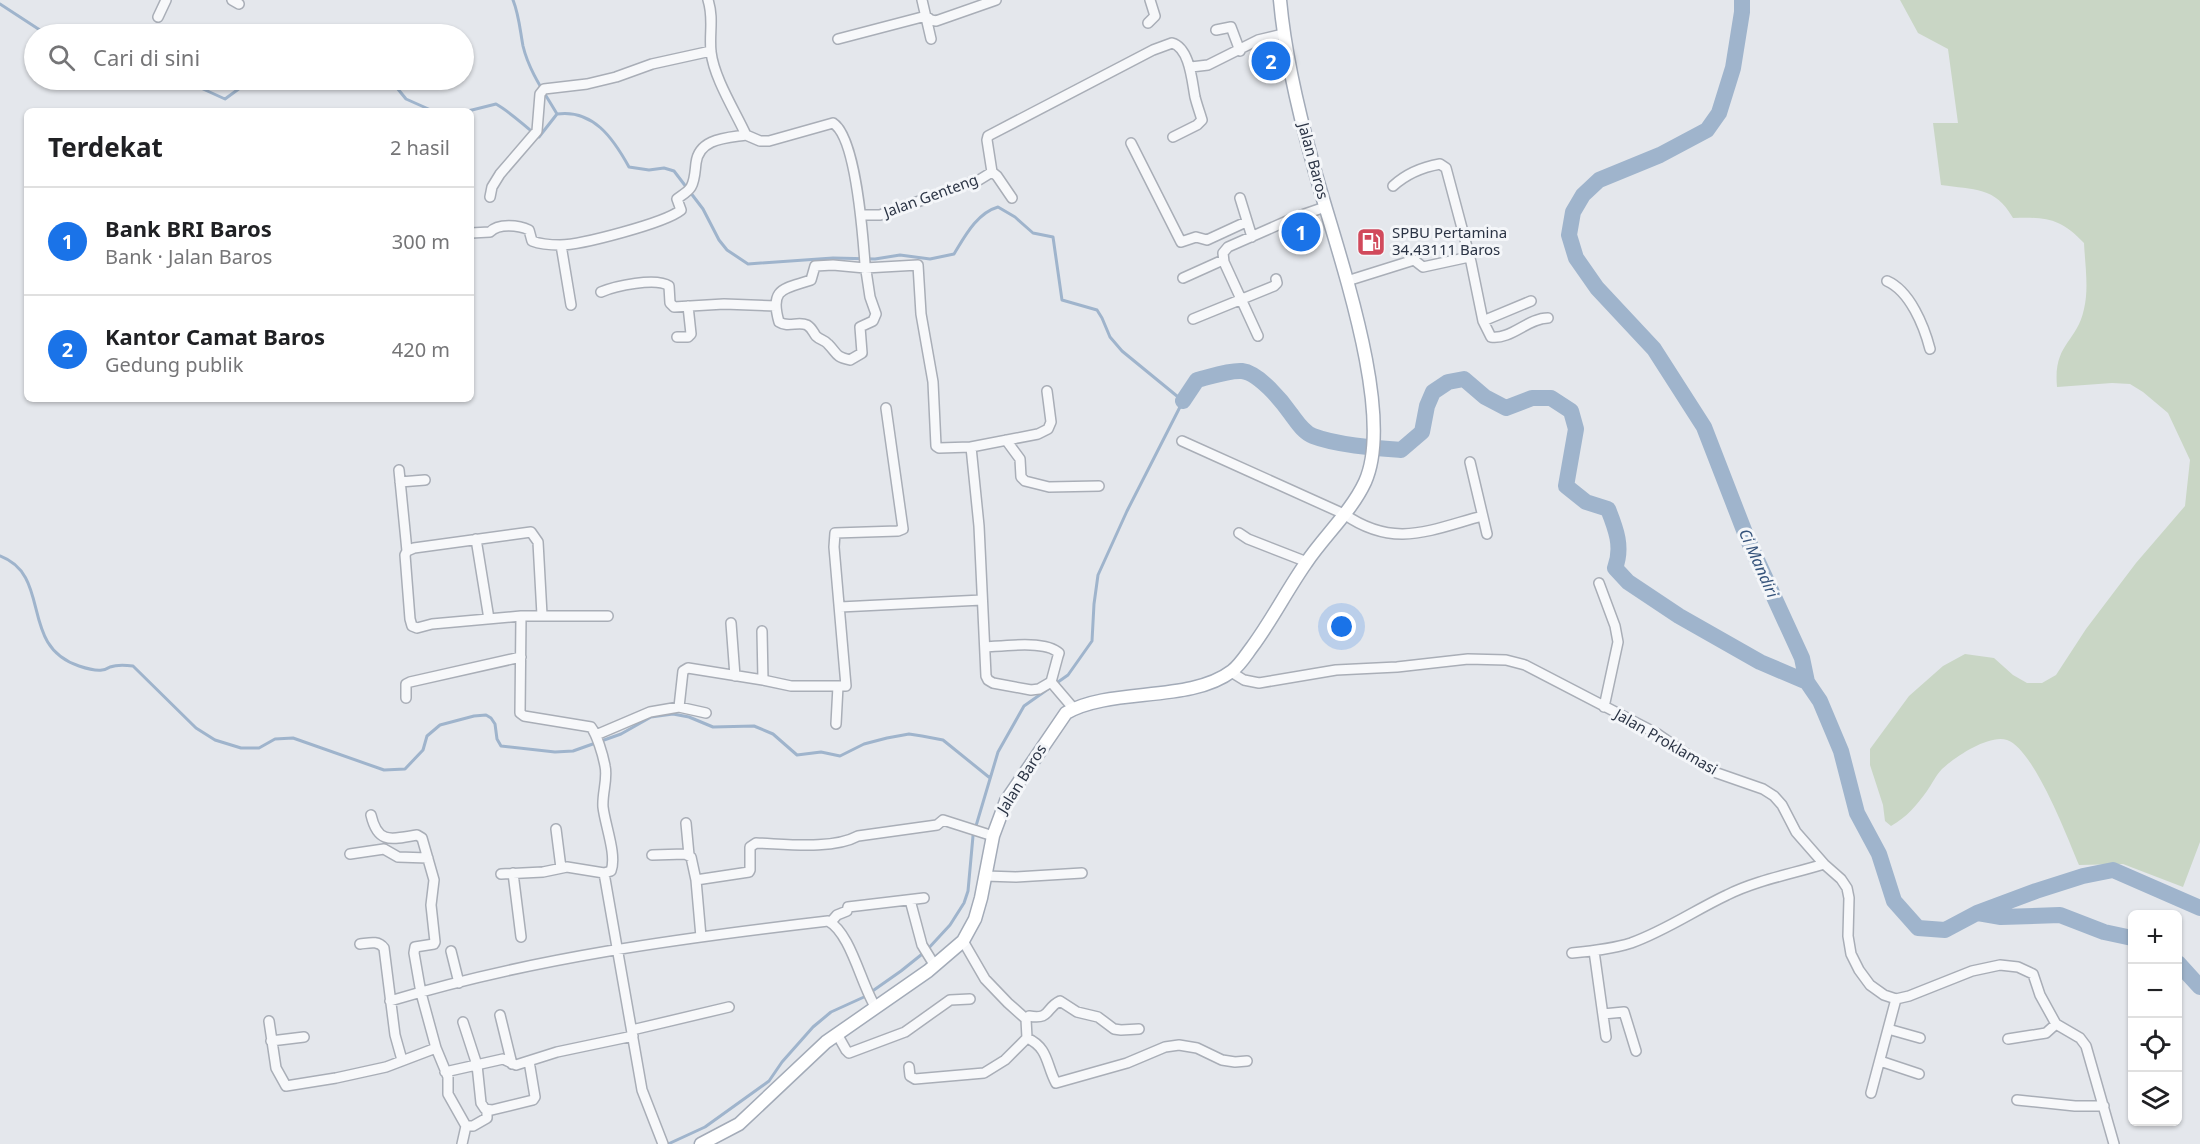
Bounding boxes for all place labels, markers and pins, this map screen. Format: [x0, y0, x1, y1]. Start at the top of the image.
pin: 2 [1252, 38, 1290, 84]
pin: 1 [1282, 210, 1320, 254]
place label: SPBU Pertamina 34.43111 Baros [1392, 222, 1507, 259]
fuel station icon: SPBU Pertamina 34.43111 Baros [1355, 226, 1387, 258]

